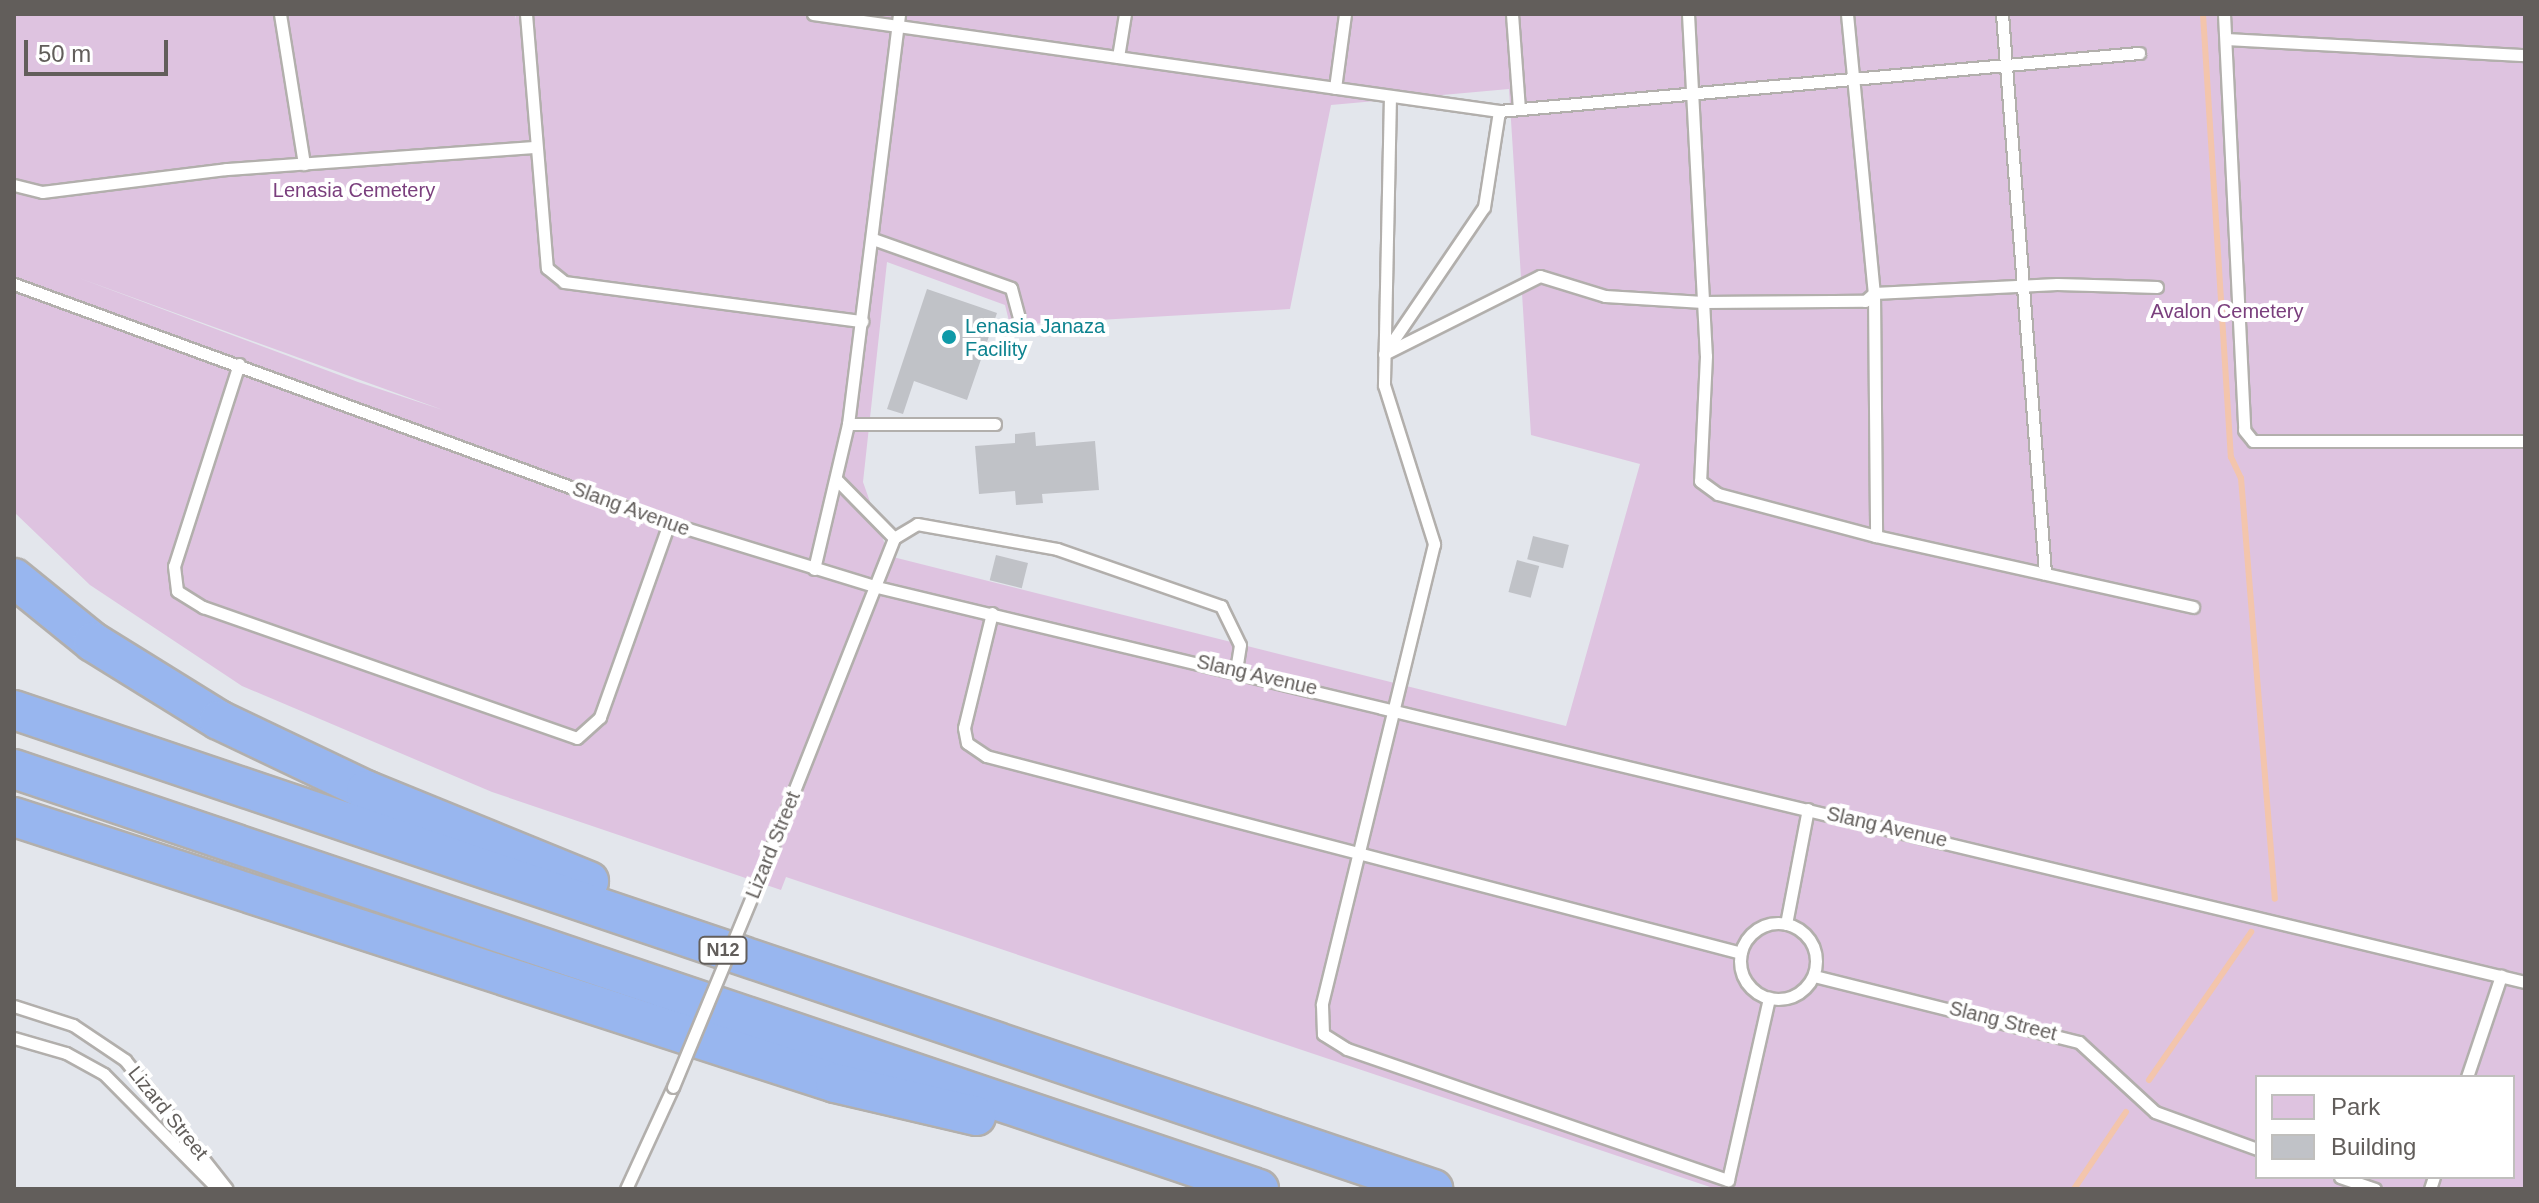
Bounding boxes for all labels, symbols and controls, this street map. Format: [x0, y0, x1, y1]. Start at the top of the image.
scale bar [28, 24, 172, 74]
text: 50 m [38, 40, 91, 67]
park label: Lenasia Cemetery [273, 178, 435, 202]
park label: Avalon Cemetery [2150, 299, 2304, 323]
place label: Lenasia Janaza Facility [965, 314, 1105, 361]
marker: Lenasia Janaza Facility [940, 328, 958, 346]
street label: Slang Avenue [569, 476, 693, 542]
street label: Slang Avenue [1194, 649, 1320, 701]
street label: Lizard Street [741, 788, 805, 902]
street label: Slang Avenue [1824, 801, 1950, 853]
road number: N12 [697, 936, 749, 964]
street label: Slang Street [1947, 996, 2059, 1046]
street label: Lizard Street [123, 1061, 213, 1165]
legend [2255, 1075, 2515, 1179]
text: Park [2331, 1093, 2380, 1120]
text: Building [2331, 1133, 2416, 1160]

